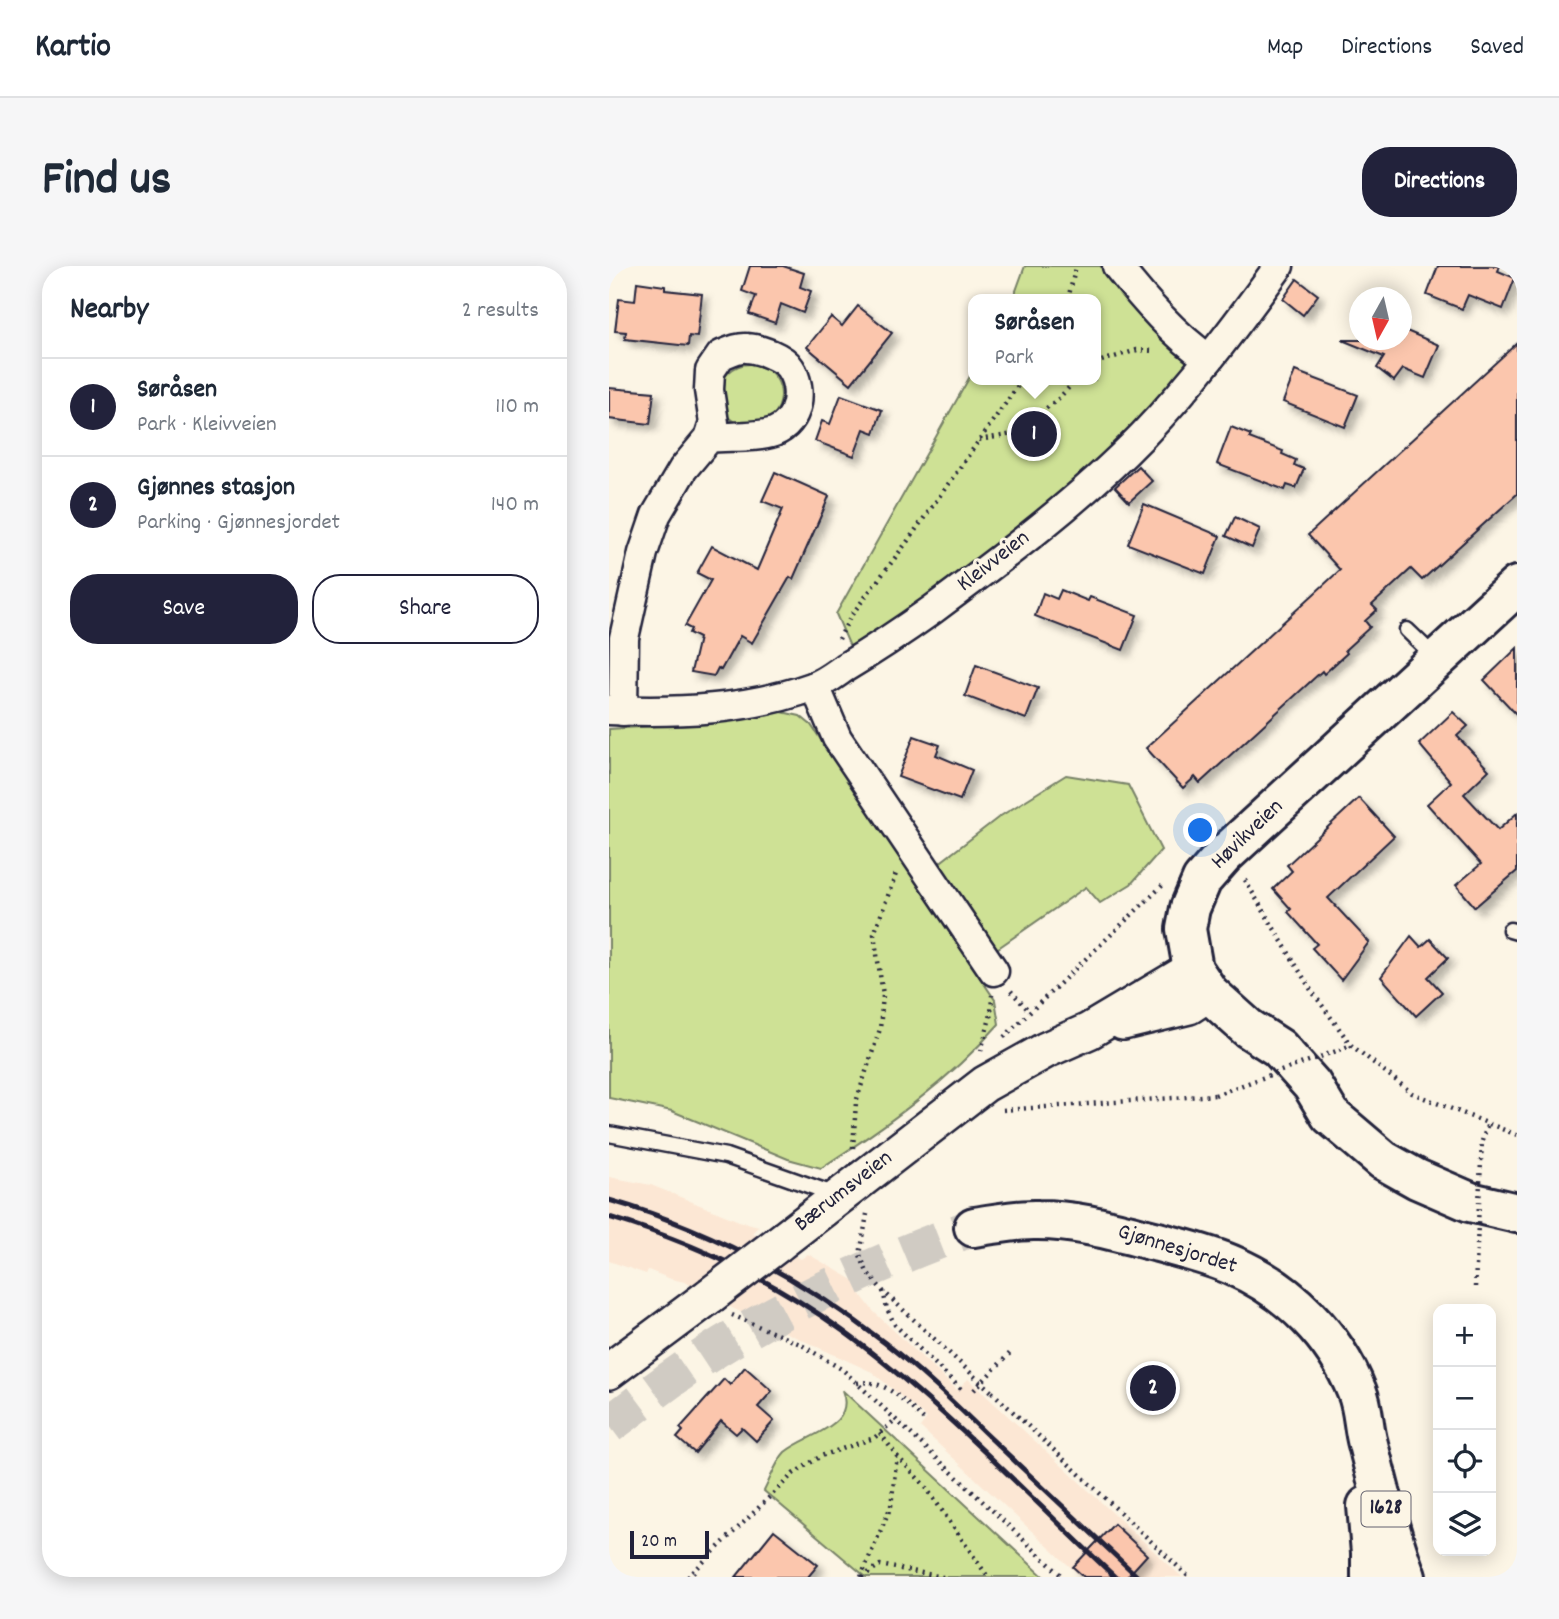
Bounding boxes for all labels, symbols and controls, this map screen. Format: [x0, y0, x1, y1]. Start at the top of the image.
text: Kartio [35, 25, 111, 72]
text: Map [1267, 31, 1303, 65]
text: Directions [1341, 31, 1432, 65]
text: Saved [1470, 31, 1524, 65]
text: Find us [42, 147, 171, 217]
button: Directions [1362, 147, 1517, 217]
north arrow [1349, 287, 1412, 350]
text: Nearby [70, 290, 148, 333]
popup [968, 294, 1101, 385]
text: 2 results [462, 295, 539, 328]
text: Søråsen [994, 305, 1075, 342]
text: Park [994, 342, 1034, 375]
text: Søråsen [137, 372, 217, 409]
text: 1 [90, 391, 96, 424]
text: 110 m [495, 391, 539, 424]
pin: 1 [1011, 408, 1057, 460]
text: Park · Kleivveien [137, 409, 277, 442]
text: Gjønnes stasjon [137, 470, 295, 507]
text: 2 [88, 489, 98, 522]
text: 140 m [491, 489, 539, 522]
text: Parking · Gjønnesjordet [137, 507, 340, 540]
street label: Kleivveien [950, 523, 1038, 601]
button: Save [70, 574, 298, 644]
button: Share [312, 574, 539, 644]
street label: Høvikveien [1204, 792, 1292, 878]
your location [1183, 813, 1217, 847]
street label: Bærumsveien [788, 1143, 900, 1241]
street label: Gjønnesjordet [1113, 1216, 1241, 1284]
map controls [1433, 1304, 1496, 1556]
button: + [1433, 1304, 1496, 1367]
pin: 2 [1130, 1362, 1176, 1414]
button: − [1433, 1367, 1496, 1430]
button: locate [1433, 1430, 1496, 1493]
road number: 1628 [1361, 1492, 1411, 1526]
button: layers [1433, 1493, 1496, 1556]
scale bar [630, 1528, 709, 1560]
text: 20 m [641, 1529, 677, 1556]

